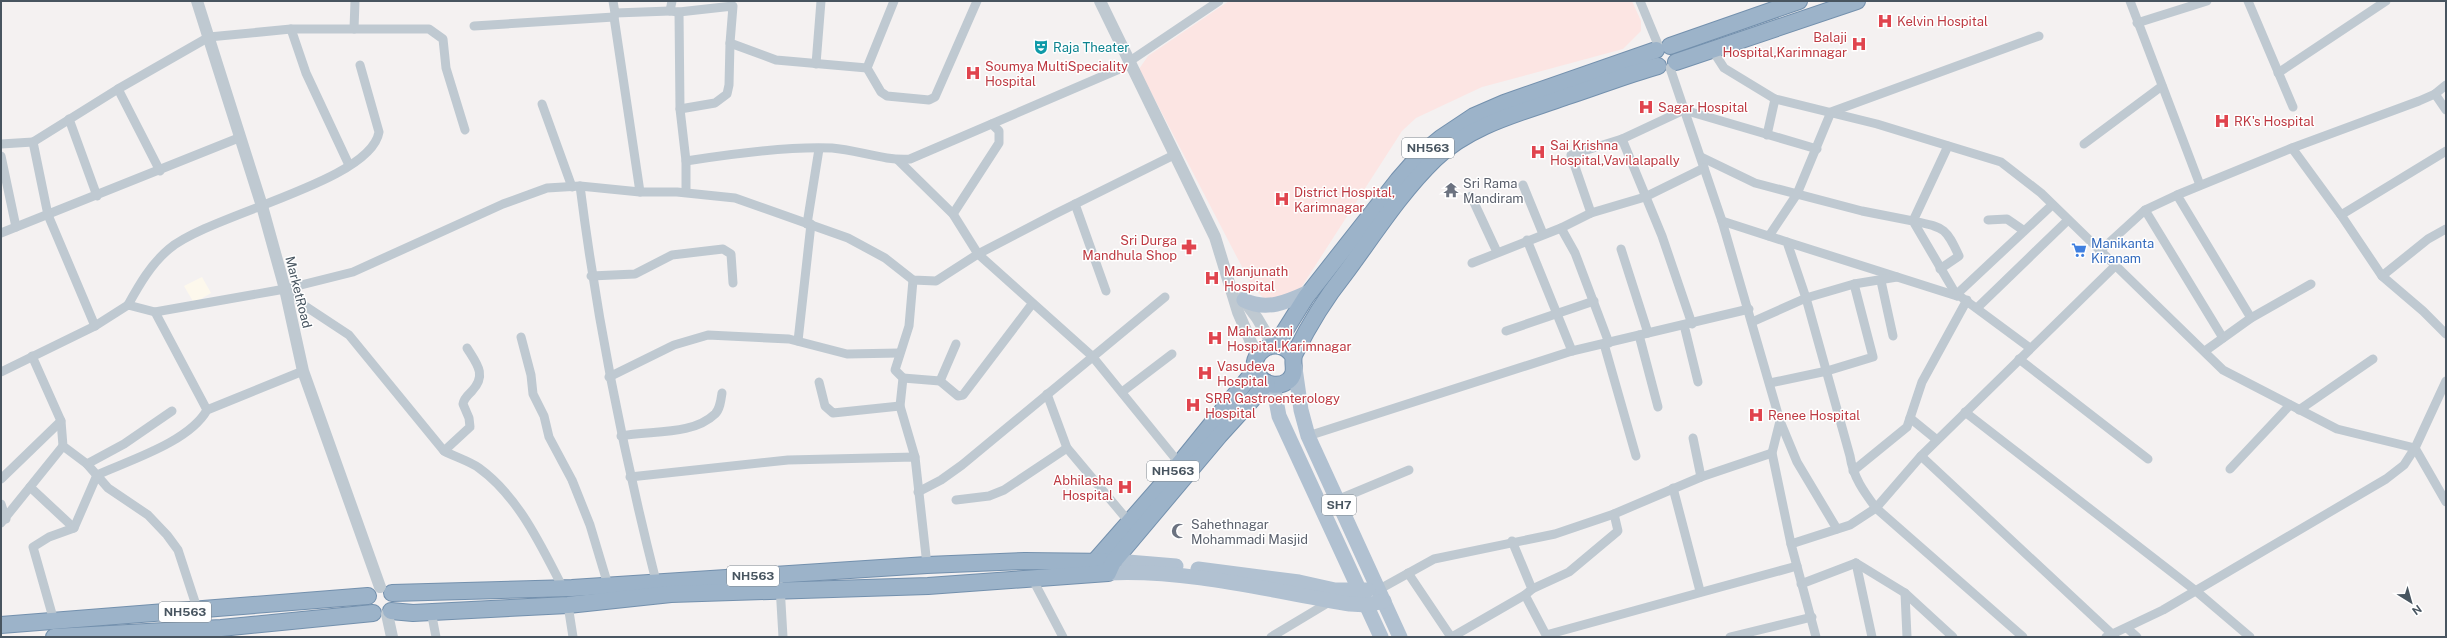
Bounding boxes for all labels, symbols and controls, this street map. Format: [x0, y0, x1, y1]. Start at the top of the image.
hospital icon: Kelvin Hospital [1876, 12, 1894, 30]
place label: Kelvin Hospital [1897, 14, 1988, 29]
place label: Balaji Hospital,Karimnagar [1722, 30, 1847, 60]
hospital icon: Balaji Hospital,Karimnagar [1850, 35, 1868, 53]
theatre icon: Raja Theater [1032, 38, 1050, 56]
place label: Raja Theater [1053, 40, 1129, 55]
place label: Soumya MultiSpeciality Hospital [985, 59, 1128, 89]
hospital icon: Soumya MultiSpeciality Hospital [964, 64, 982, 82]
hospital icon: Sagar Hospital [1637, 98, 1655, 116]
place label: Sagar Hospital [1658, 100, 1748, 115]
hospital icon: RK's Hospital [2213, 112, 2231, 130]
place label: RK's Hospital [2234, 114, 2315, 129]
road number: NH563 [1402, 138, 1454, 158]
place label: Sai Krishna Hospital,Vavilalapally [1550, 138, 1680, 168]
hospital icon: Sai Krishna Hospital,Vavilalapally [1529, 143, 1547, 161]
place label: Sri Rama Mandiram [1463, 176, 1524, 206]
temple icon: Sri Rama Mandiram [1442, 181, 1460, 199]
place label: District Hospital, Karimnagar [1294, 185, 1395, 215]
hospital icon: District Hospital, Karimnagar [1273, 190, 1291, 208]
place label: Sri Durga Mandhula Shop [1082, 233, 1177, 263]
place label: Manikanta Kiranam [2091, 236, 2154, 266]
pharmacy icon: Sri Durga Mandhula Shop [1180, 238, 1198, 256]
supermarket icon: Manikanta Kiranam [2070, 241, 2088, 259]
street label: MarketRoad [282, 255, 315, 330]
place label: Manjunath Hospital [1224, 264, 1288, 294]
hospital icon: Manjunath Hospital [1203, 269, 1221, 287]
place label: Mahalaxmi Hospital,Karimnagar [1227, 324, 1352, 354]
hospital icon: Mahalaxmi Hospital,Karimnagar [1206, 329, 1224, 347]
place label: Vasudeva Hospital [1217, 359, 1275, 389]
hospital icon: Vasudeva Hospital [1196, 364, 1214, 382]
place label: SRR Gastroenterology Hospital [1205, 391, 1340, 421]
hospital icon: SRR Gastroenterology Hospital [1184, 396, 1202, 414]
hospital icon: Renee Hospital [1747, 406, 1765, 424]
place label: Renee Hospital [1768, 408, 1860, 423]
road number: NH563 [1147, 461, 1199, 481]
place label: Abhilasha Hospital [1053, 473, 1113, 503]
hospital icon: Abhilasha Hospital [1116, 478, 1134, 496]
road number: SH7 [1322, 495, 1356, 515]
place label: Sahethnagar Mohammadi Masjid [1191, 517, 1308, 547]
mosque icon: Sahethnagar Mohammadi Masjid [1170, 522, 1188, 540]
road number: NH563 [727, 566, 779, 586]
north arrow [2391, 582, 2431, 622]
road number: NH563 [159, 602, 211, 622]
text: N [2410, 603, 2424, 617]

